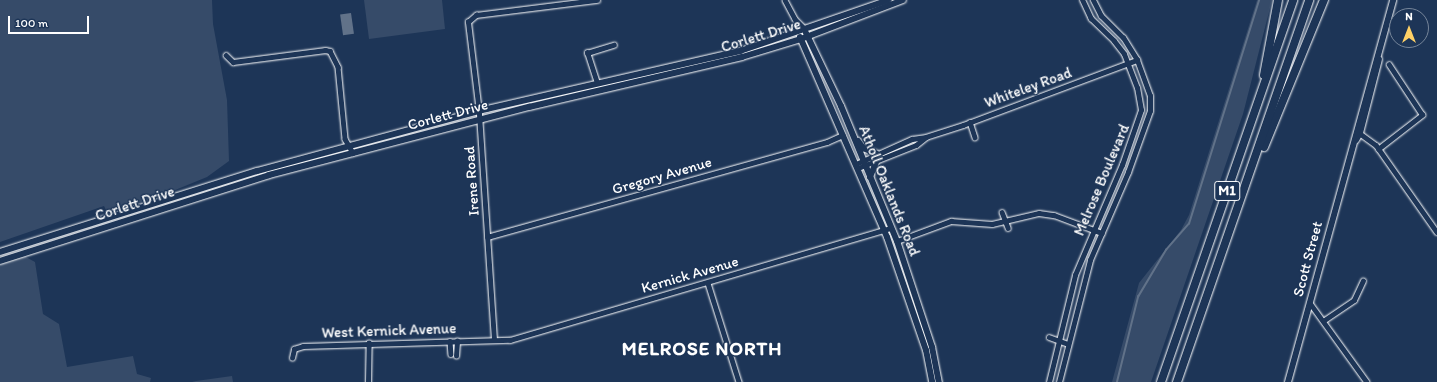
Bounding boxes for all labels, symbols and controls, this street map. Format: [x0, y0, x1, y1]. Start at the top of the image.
scale bar [10, 8, 91, 34]
north arrow [1389, 8, 1429, 48]
text: N [1405, 10, 1413, 23]
street label: Corlett Drive [719, 15, 803, 57]
text: 100 m [15, 16, 48, 30]
street label: Whiteley Road [982, 64, 1074, 112]
street label: Corlett Drive [406, 96, 490, 134]
street label: Melrose Boulevard [1070, 121, 1134, 239]
street label: Atholl Oaklands Road [855, 123, 923, 259]
street label: Irene Road [461, 146, 483, 216]
street label: Gregory Avenue [611, 153, 713, 199]
road number: M1 [1214, 179, 1240, 203]
street label: Corlett Drive [93, 183, 177, 225]
street label: Scott Street [1289, 220, 1327, 298]
street label: Kernick Avenue [640, 253, 740, 297]
street label: West Kernick Avenue [321, 320, 457, 342]
district label: MELROSE NORTH [621, 338, 783, 360]

